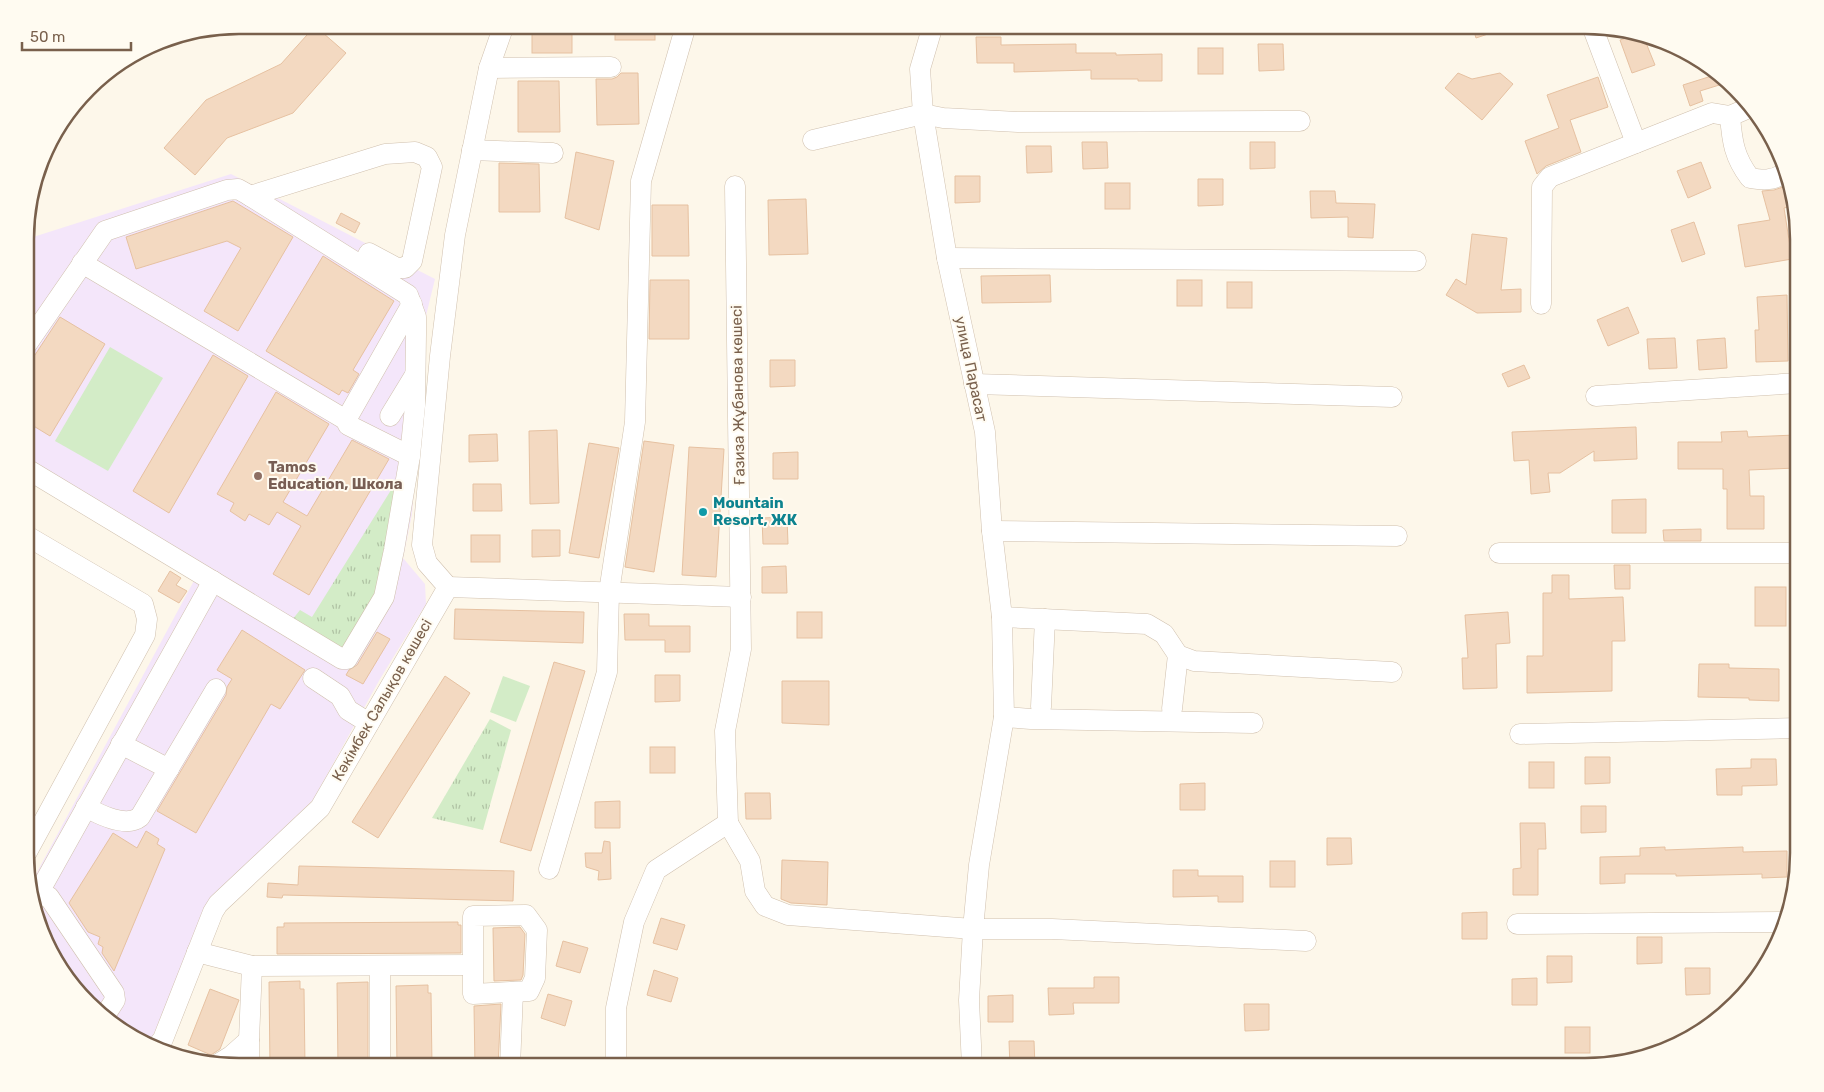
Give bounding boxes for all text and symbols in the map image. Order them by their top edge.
scale bar [22,20,131,52]
text: 50 m [30,28,65,46]
street label: Ғазиза Жұбанова көшесі [727,305,749,485]
street label: улица Парасат [951,315,991,424]
place label: Tamos Education, Школа [268,458,403,493]
marker: Tamos Education, Школа [252,470,264,482]
place label: Mountain Resort, ЖК [713,494,798,529]
marker: Mountain Resort, ЖК [697,506,709,518]
street label: Кәкімбек Салықов көшесі [328,616,436,784]

